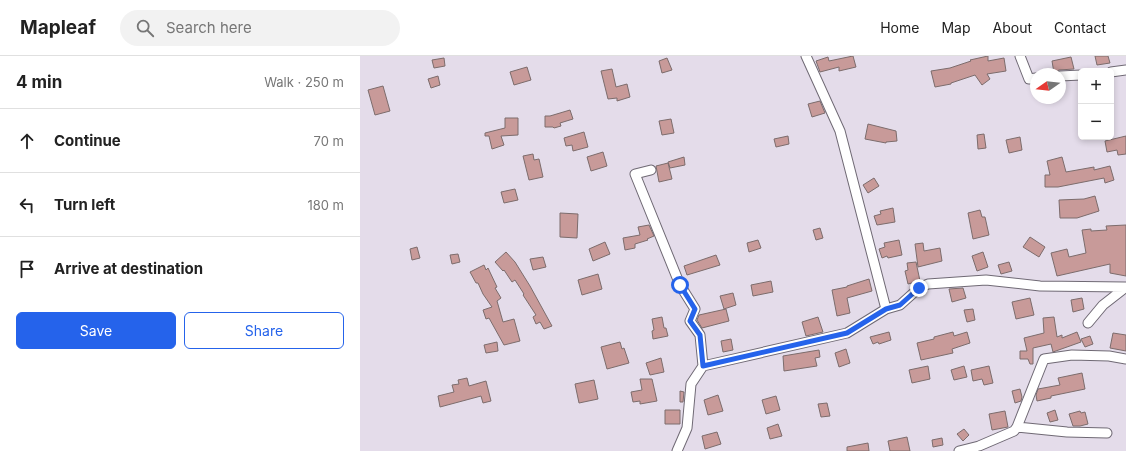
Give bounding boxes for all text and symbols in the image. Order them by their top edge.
search box [120,10,400,46]
text: Mapleaf [20,16,96,39]
icon: search [134,17,156,39]
text: Search here [166,18,252,37]
text: Home [880,19,919,36]
text: Map [941,19,971,36]
text: About [993,19,1032,36]
text: Contact [1054,19,1106,36]
north arrow [1030,68,1066,104]
map controls [1078,68,1114,140]
button: + [1078,68,1114,104]
text: 4 min [16,72,62,92]
text: Walk · 250 m [264,74,344,90]
button: − [1078,104,1114,140]
icon: ahead [16,130,38,152]
text: Continue [54,131,121,150]
text: 70 m [314,133,344,149]
icon: left [16,194,38,216]
text: Turn left [54,195,115,214]
text: 180 m [307,197,344,213]
icon: arrive [16,258,38,280]
text: Arrive at destination [54,259,203,278]
route start [671,276,689,294]
route end [910,279,928,297]
button: Save [16,312,176,349]
button: Share [184,312,344,349]

